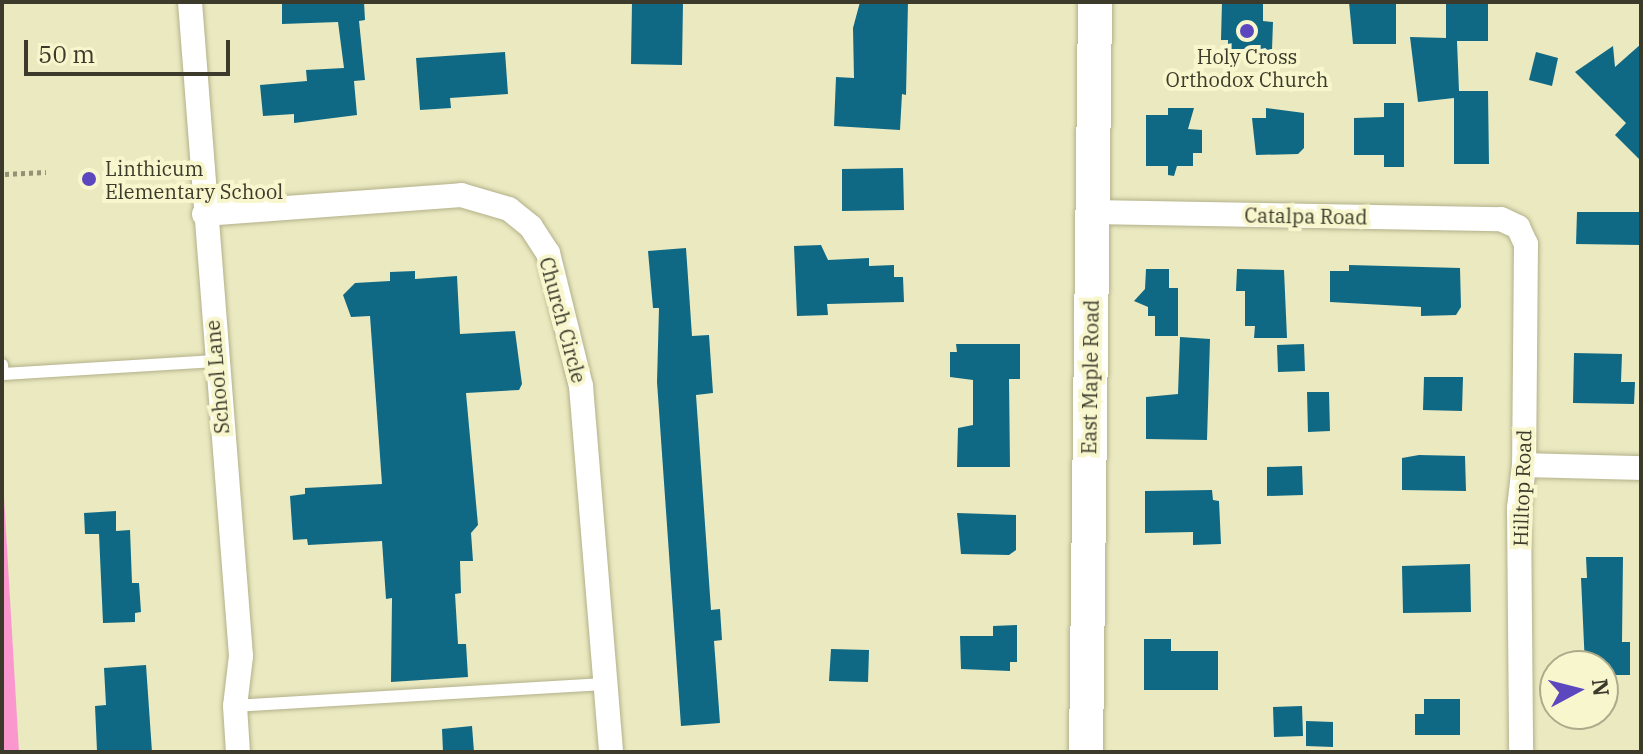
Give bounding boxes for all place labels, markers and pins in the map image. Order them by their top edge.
marker: Holy Cross Orthodox Church [1238,22,1256,40]
place label: Holy Cross Orthodox Church [1166,44,1328,91]
place label: Linthicum Elementary School [105,156,283,203]
marker: Linthicum Elementary School [80,170,98,188]

